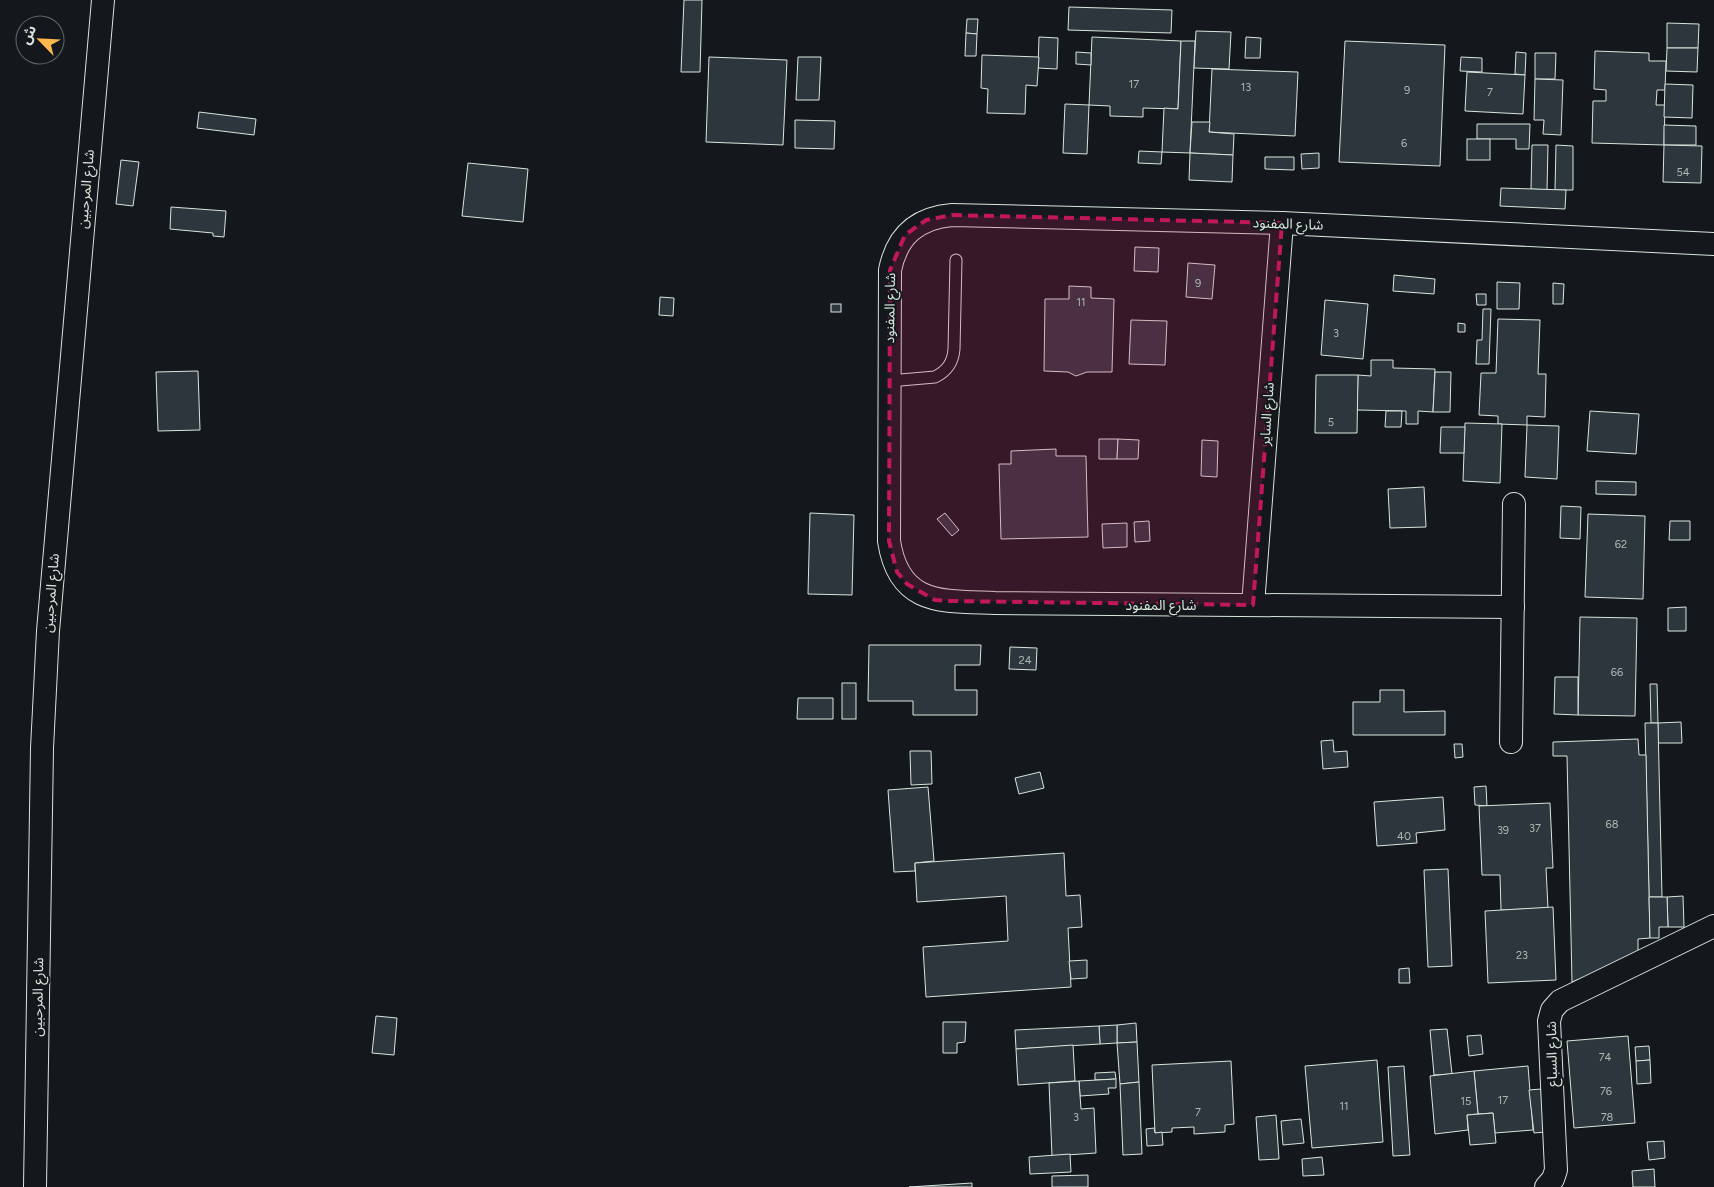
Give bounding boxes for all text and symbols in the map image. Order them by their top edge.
north arrow [15,15,65,65]
text: ش [17,23,40,47]
house number: 17 [1129,78,1139,91]
house number: 13 [1241,81,1251,94]
house number: 9 [1404,84,1410,97]
house number: 7 [1487,86,1493,99]
house number: 6 [1401,137,1407,150]
street label: شارع المرحبين [74,149,100,229]
house number: 54 [1676,166,1690,179]
street label: شارع المفنود [1252,214,1324,236]
street label: شارع المفنود [881,272,901,344]
house number: 9 [1195,277,1201,290]
house number: 11 [1076,296,1086,309]
house number: 3 [1333,327,1339,340]
street label: شارع الساير [1256,382,1280,447]
house number: 5 [1328,416,1334,429]
house number: 62 [1615,538,1627,551]
street label: شارع المرحبين [39,553,65,633]
street label: شارع المفنود [1126,597,1196,616]
house number: 24 [1019,654,1032,667]
house number: 66 [1611,666,1623,679]
house number: 68 [1606,818,1619,831]
house number: 37 [1529,822,1541,835]
house number: 39 [1497,824,1509,837]
house number: 40 [1397,830,1411,843]
house number: 23 [1516,949,1528,962]
street label: شارع المرحبين [29,957,49,1037]
street label: شارع السباع [1543,1021,1563,1087]
house number: 74 [1599,1051,1612,1064]
house number: 76 [1600,1085,1612,1098]
house number: 17 [1498,1094,1508,1107]
house number: 15 [1461,1095,1471,1108]
house number: 11 [1339,1100,1349,1113]
house number: 7 [1195,1106,1201,1119]
house number: 3 [1073,1111,1079,1124]
house number: 78 [1601,1111,1614,1124]

